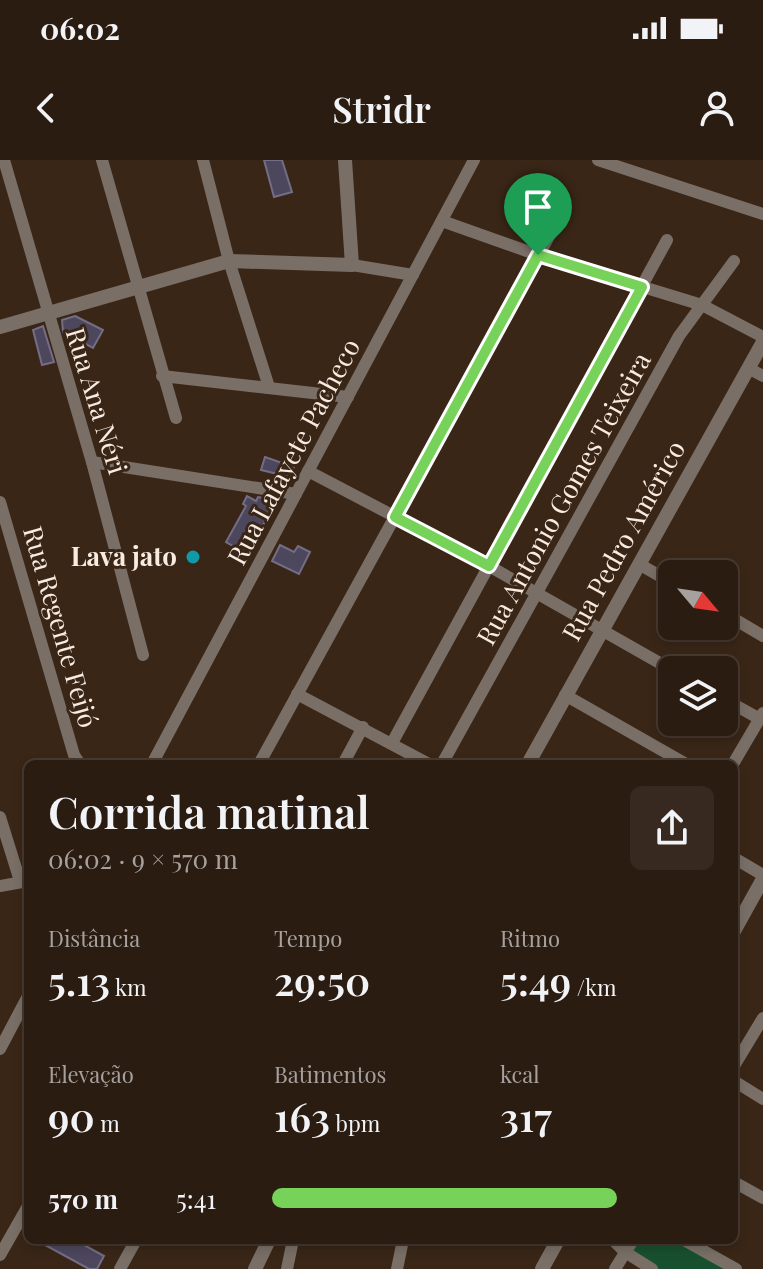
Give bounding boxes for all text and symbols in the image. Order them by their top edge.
text: 06:02 [40,8,120,48]
text: Stridr [332,84,431,132]
icon: back [24,86,68,130]
icon: person [695,86,739,130]
pin [504,173,572,255]
icon: arrive [516,185,560,229]
street label: Rua Ana Néri [59,323,136,478]
street label: Rua Lafayete Pacheco [218,332,367,571]
street label: Rua Antonio Gomes Teixeira [467,346,658,651]
street label: Rua Pedro Américo [553,434,692,647]
street label: Rua Regente Feijó [16,522,107,731]
place label: Lava jato [71,538,177,573]
marker: Lava jato [184,548,202,566]
north arrow [658,560,738,640]
map controls [658,560,738,736]
button: layers [658,656,738,736]
text: Corrida matinal [48,781,370,840]
button: share [630,786,714,870]
text: 06:02 · 9 × 570 m [48,841,238,876]
text: Distância [48,923,140,953]
text: Tempo [274,923,342,953]
text: Ritmo [500,923,560,953]
text: 5.13 [48,953,110,1006]
text: 29:50 [274,953,370,1006]
text: 5:49 [500,953,571,1006]
text: km [110,972,147,1002]
text: /km [571,972,617,1002]
text: Elevação [48,1059,134,1089]
text: Batimentos [274,1059,386,1089]
text: kcal [500,1059,539,1089]
text: 90 [48,1089,95,1142]
text: 163 [274,1089,330,1142]
text: 317 [500,1089,552,1142]
text: m [95,1108,120,1138]
text: bpm [330,1108,380,1138]
text: 570 m [48,1181,118,1216]
text: 5:41 [176,1181,216,1216]

